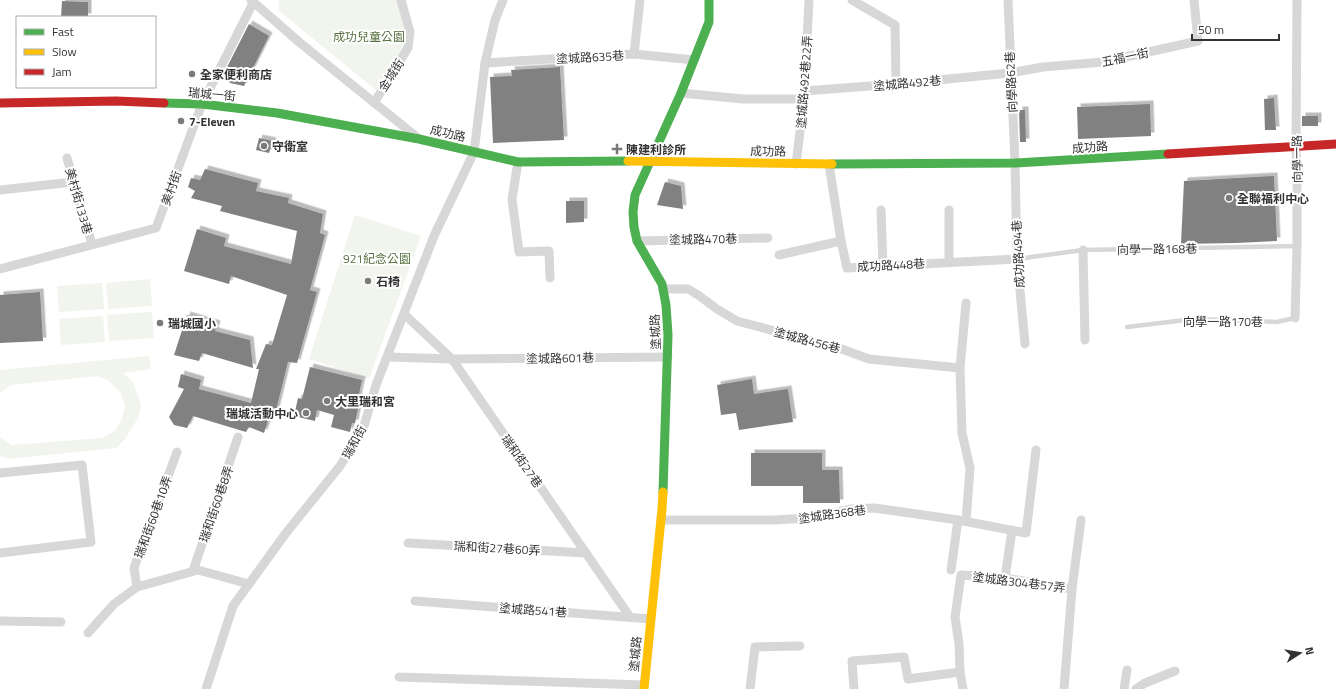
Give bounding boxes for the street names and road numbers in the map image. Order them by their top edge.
street label: 塗城路492巷22弄 [791,35,817,129]
street label: 五福一街 [1100,43,1150,71]
street label: 塗城路635巷 [555,46,625,68]
street label: 向學路62巷 [1000,51,1022,113]
street label: 金城街 [373,55,409,95]
street label: 塗城路492巷 [872,71,942,95]
street label: 瑞城一街 [187,82,237,106]
street label: 成功路 [428,120,468,146]
street label: 向學一路 [1287,135,1307,183]
street label: 成功路 [1071,136,1109,158]
street label: 成功路 [750,141,786,161]
street label: 美村街133巷 [60,166,98,236]
street label: 美村街 [156,168,186,208]
street label: 成功路494巷 [1007,219,1029,289]
street label: 塗城路470巷 [669,229,737,249]
street label: 向學一路168巷 [1117,239,1197,259]
street label: 成功路448巷 [856,254,926,276]
street label: 向學一路170巷 [1183,312,1263,331]
street label: 塗城路 [645,314,665,350]
street label: 塗城路456巷 [772,322,842,358]
street label: 塗城路601巷 [526,348,594,368]
street label: 瑞和街 [337,422,371,462]
street label: 瑞和街27巷 [497,430,547,492]
street label: 瑞和街60巷8弄 [194,463,238,545]
street label: 瑞和街60巷10弄 [129,473,177,561]
street label: 塗城路368巷 [797,500,867,528]
street label: 瑞和街27巷60弄 [453,536,541,560]
street label: 塗城路304巷57弄 [971,567,1067,597]
street label: 塗城路541巷 [498,598,568,622]
street label: 塗城路 [624,635,646,673]

